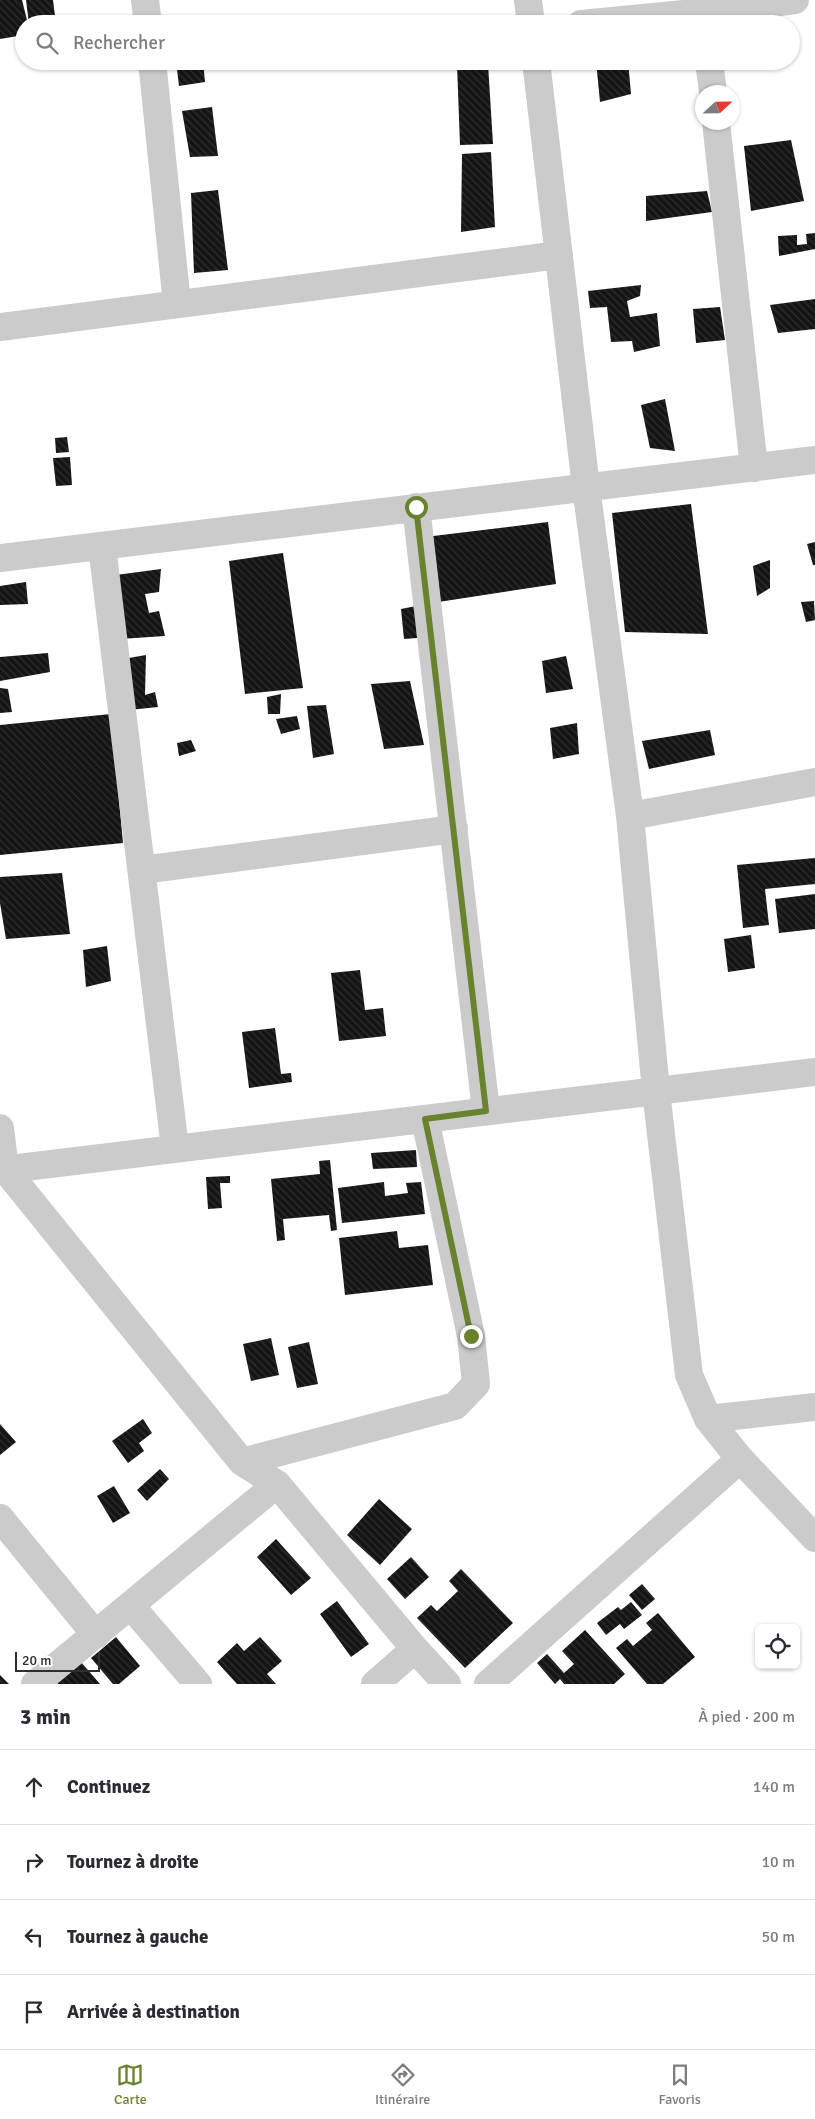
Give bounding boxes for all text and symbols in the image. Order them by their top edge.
search box [15,15,800,70]
icon: search [33,29,61,57]
text: Rechercher [73,31,165,55]
north arrow [695,85,740,130]
route start [405,496,428,519]
route end [460,1325,483,1348]
map controls [755,1624,800,1669]
button: locate [755,1624,800,1669]
scale bar [15,1649,100,1672]
text: 20 m [22,1652,51,1669]
text: 3 min [20,1704,71,1730]
text: À pied · 200 m [698,1707,795,1727]
icon: ahead [20,1773,48,1801]
text: Continuez [67,1775,150,1799]
text: 140 m [753,1777,795,1797]
icon: right [20,1848,48,1876]
text: Tournez à droite [67,1850,199,1874]
text: 10 m [761,1852,795,1872]
icon: left [20,1923,48,1951]
text: Tournez à gauche [67,1925,208,1949]
text: 50 m [761,1927,795,1947]
icon: arrive [20,1998,48,2026]
text: Arrivée à destination [67,2000,240,2024]
tab: Carte [114,2061,147,2108]
tab: Itinéraire [375,2061,430,2108]
tab: Favoris [658,2061,701,2108]

